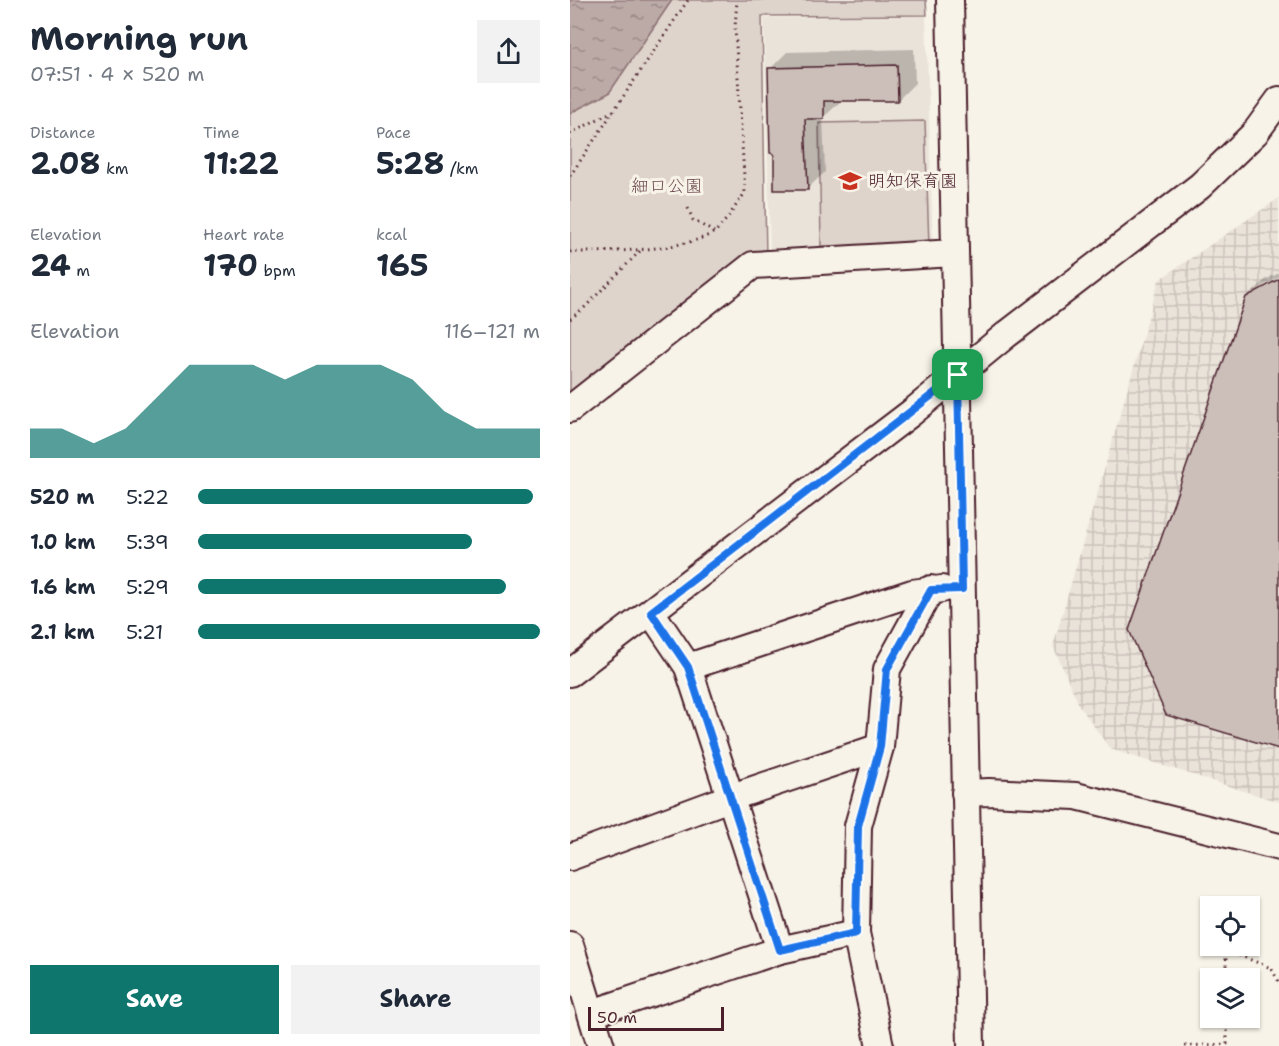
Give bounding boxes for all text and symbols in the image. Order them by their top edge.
text: Morning run [30,16,248,61]
button: share [477,20,540,83]
text: 07:51 · 4 × 520 m [30,61,205,87]
text: Distance [30,122,96,143]
text: Time [203,122,240,143]
text: Pace [376,122,411,143]
text: 2.08 [30,143,100,184]
text: 11:22 [203,143,279,184]
text: 5:28 [376,143,445,184]
text: km [100,158,129,179]
text: /km [445,158,479,179]
school or university icon: 明知保育園 [837,168,863,194]
place label: 明知保育園 [868,169,958,193]
park label: 細口公園 [631,174,703,198]
text: Elevation [30,224,102,245]
text: Heart rate [203,224,285,245]
text: kcal [376,224,407,245]
text: 24 [30,245,71,286]
text: 170 [203,245,258,286]
text: 165 [376,245,428,286]
text: m [71,260,90,281]
text: bpm [258,260,296,281]
text: Elevation [30,318,120,344]
text: 116–121 m [444,318,540,344]
pin [932,349,983,400]
icon: arrive [941,358,974,391]
text: 520 m [30,484,95,510]
text: 5:22 [126,484,169,510]
text: 1.0 km [30,529,95,555]
text: 5:39 [126,529,169,555]
text: 1.6 km [30,574,96,600]
text: 5:29 [126,574,169,600]
text: 2.1 km [30,619,95,645]
text: 5:21 [126,619,163,645]
map controls [1200,896,1260,1028]
button: locate [1200,896,1260,956]
button: Save [30,965,279,1034]
button: Share [291,965,540,1034]
button: layers [1200,968,1260,1028]
scale bar [588,1004,724,1032]
text: 50 m [597,1007,637,1028]

